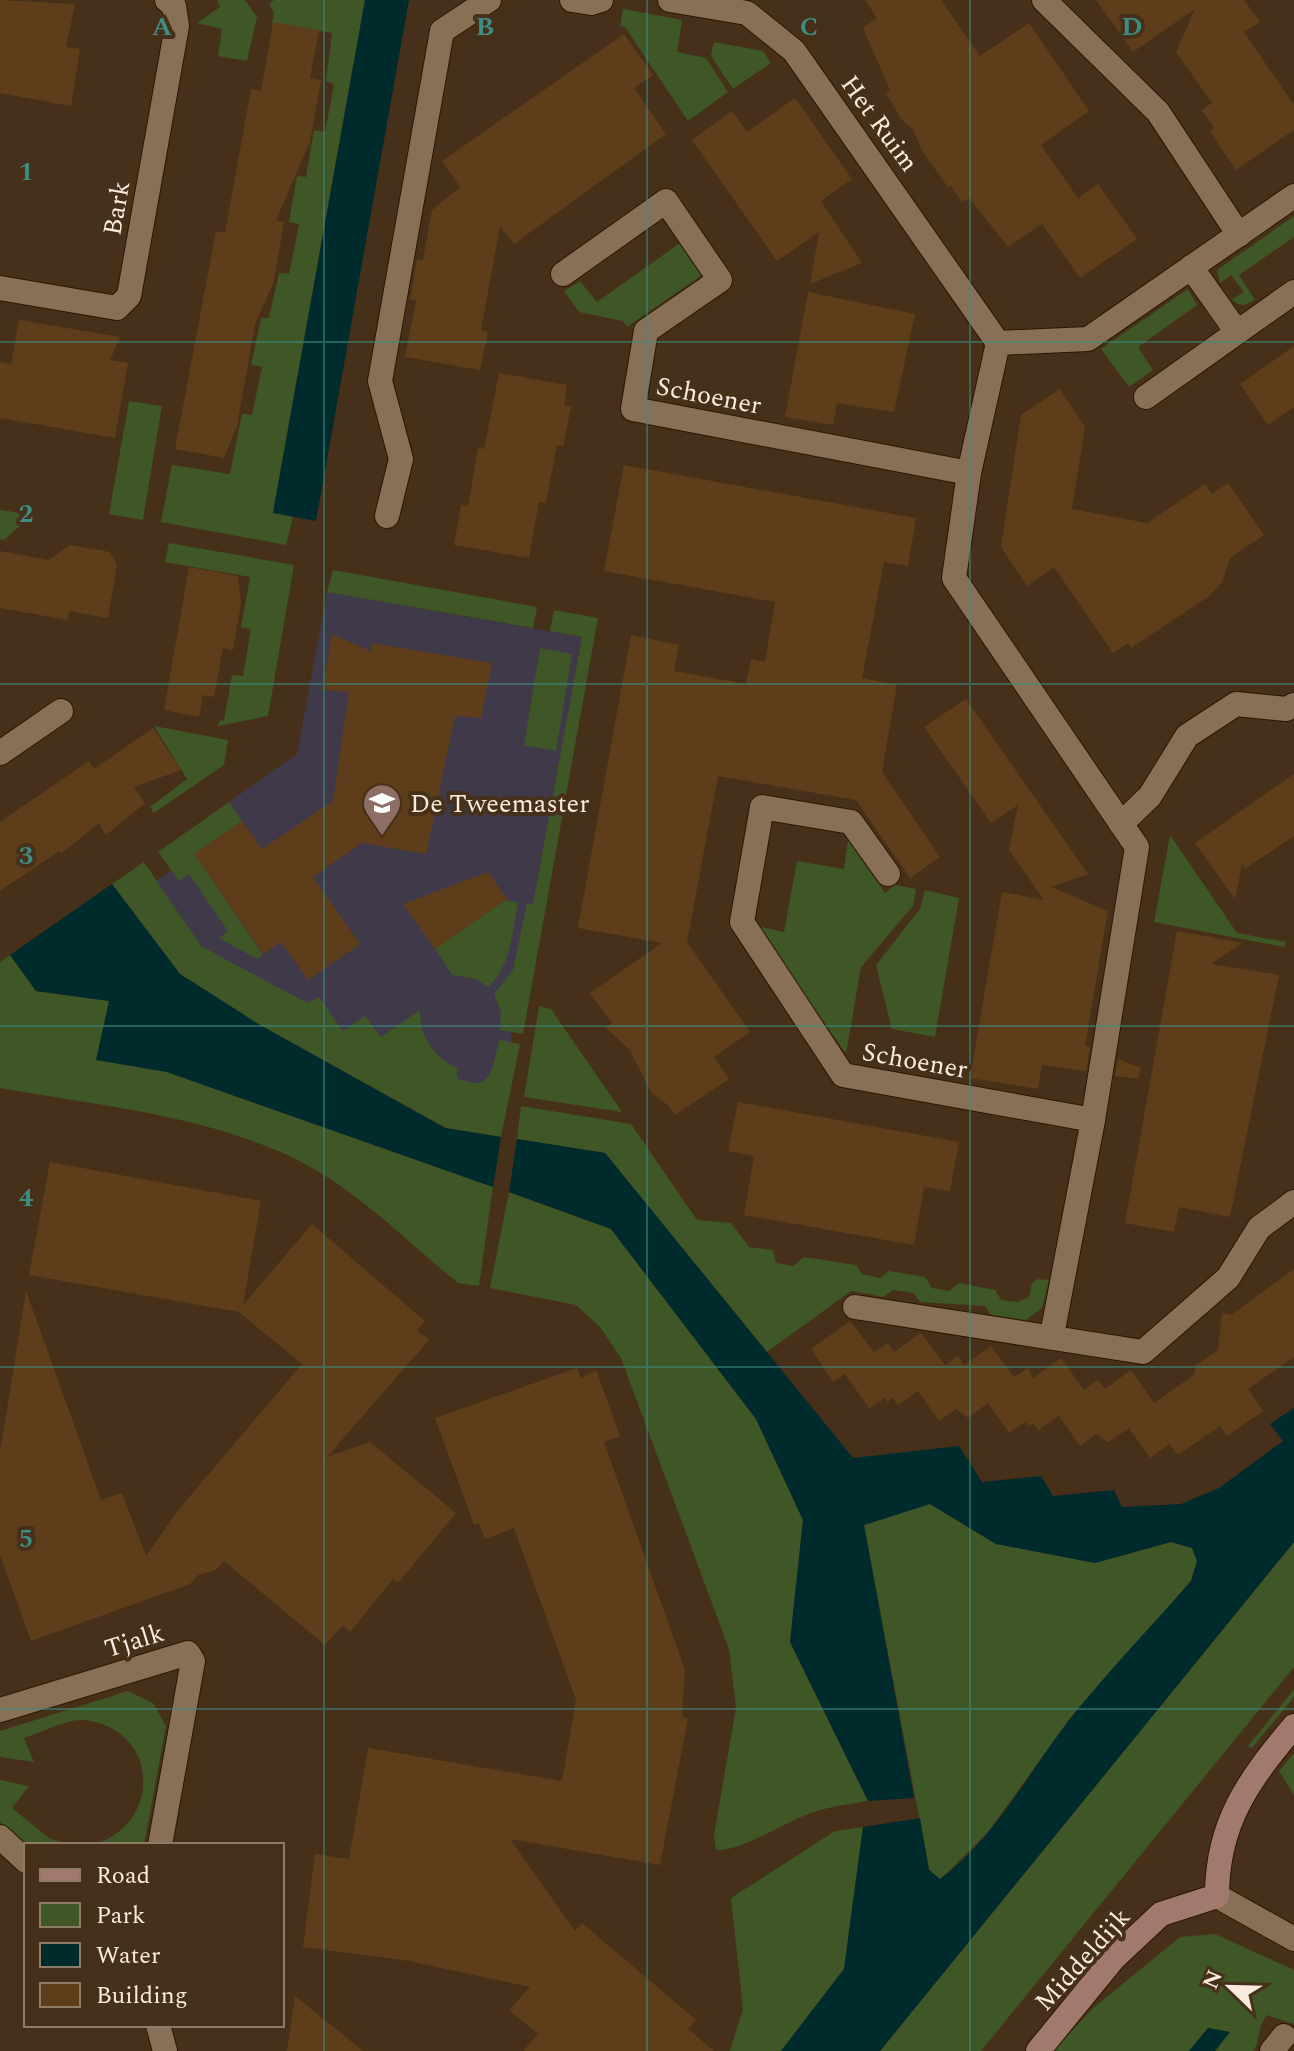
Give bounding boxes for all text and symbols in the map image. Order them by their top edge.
text: A [152,7,172,47]
text: B [476,7,494,47]
text: C [800,7,818,47]
text: D [1122,7,1142,47]
street label: Het Ruim [830,67,928,180]
text: 1 [19,152,33,192]
street label: Bark [93,178,141,239]
street label: Schoener [653,366,765,426]
text: 2 [19,494,33,534]
school or university icon: De Tweemaster [361,782,403,837]
place label: De Tweemaster [410,784,590,824]
text: 3 [19,836,33,876]
street label: Schoener [859,1032,971,1090]
text: 4 [19,1178,34,1218]
text: 5 [19,1519,33,1559]
street label: Tjalk [100,1613,169,1669]
legend [24,1843,284,2027]
text: Road [96,1858,150,1894]
text: Park [96,1898,146,1934]
street label: Middeldijk [1025,1899,1140,2021]
text: Water [96,1938,160,1974]
north arrow [1190,1947,1270,2027]
text: N [1194,1965,1232,1994]
text: Building [96,1978,188,2014]

